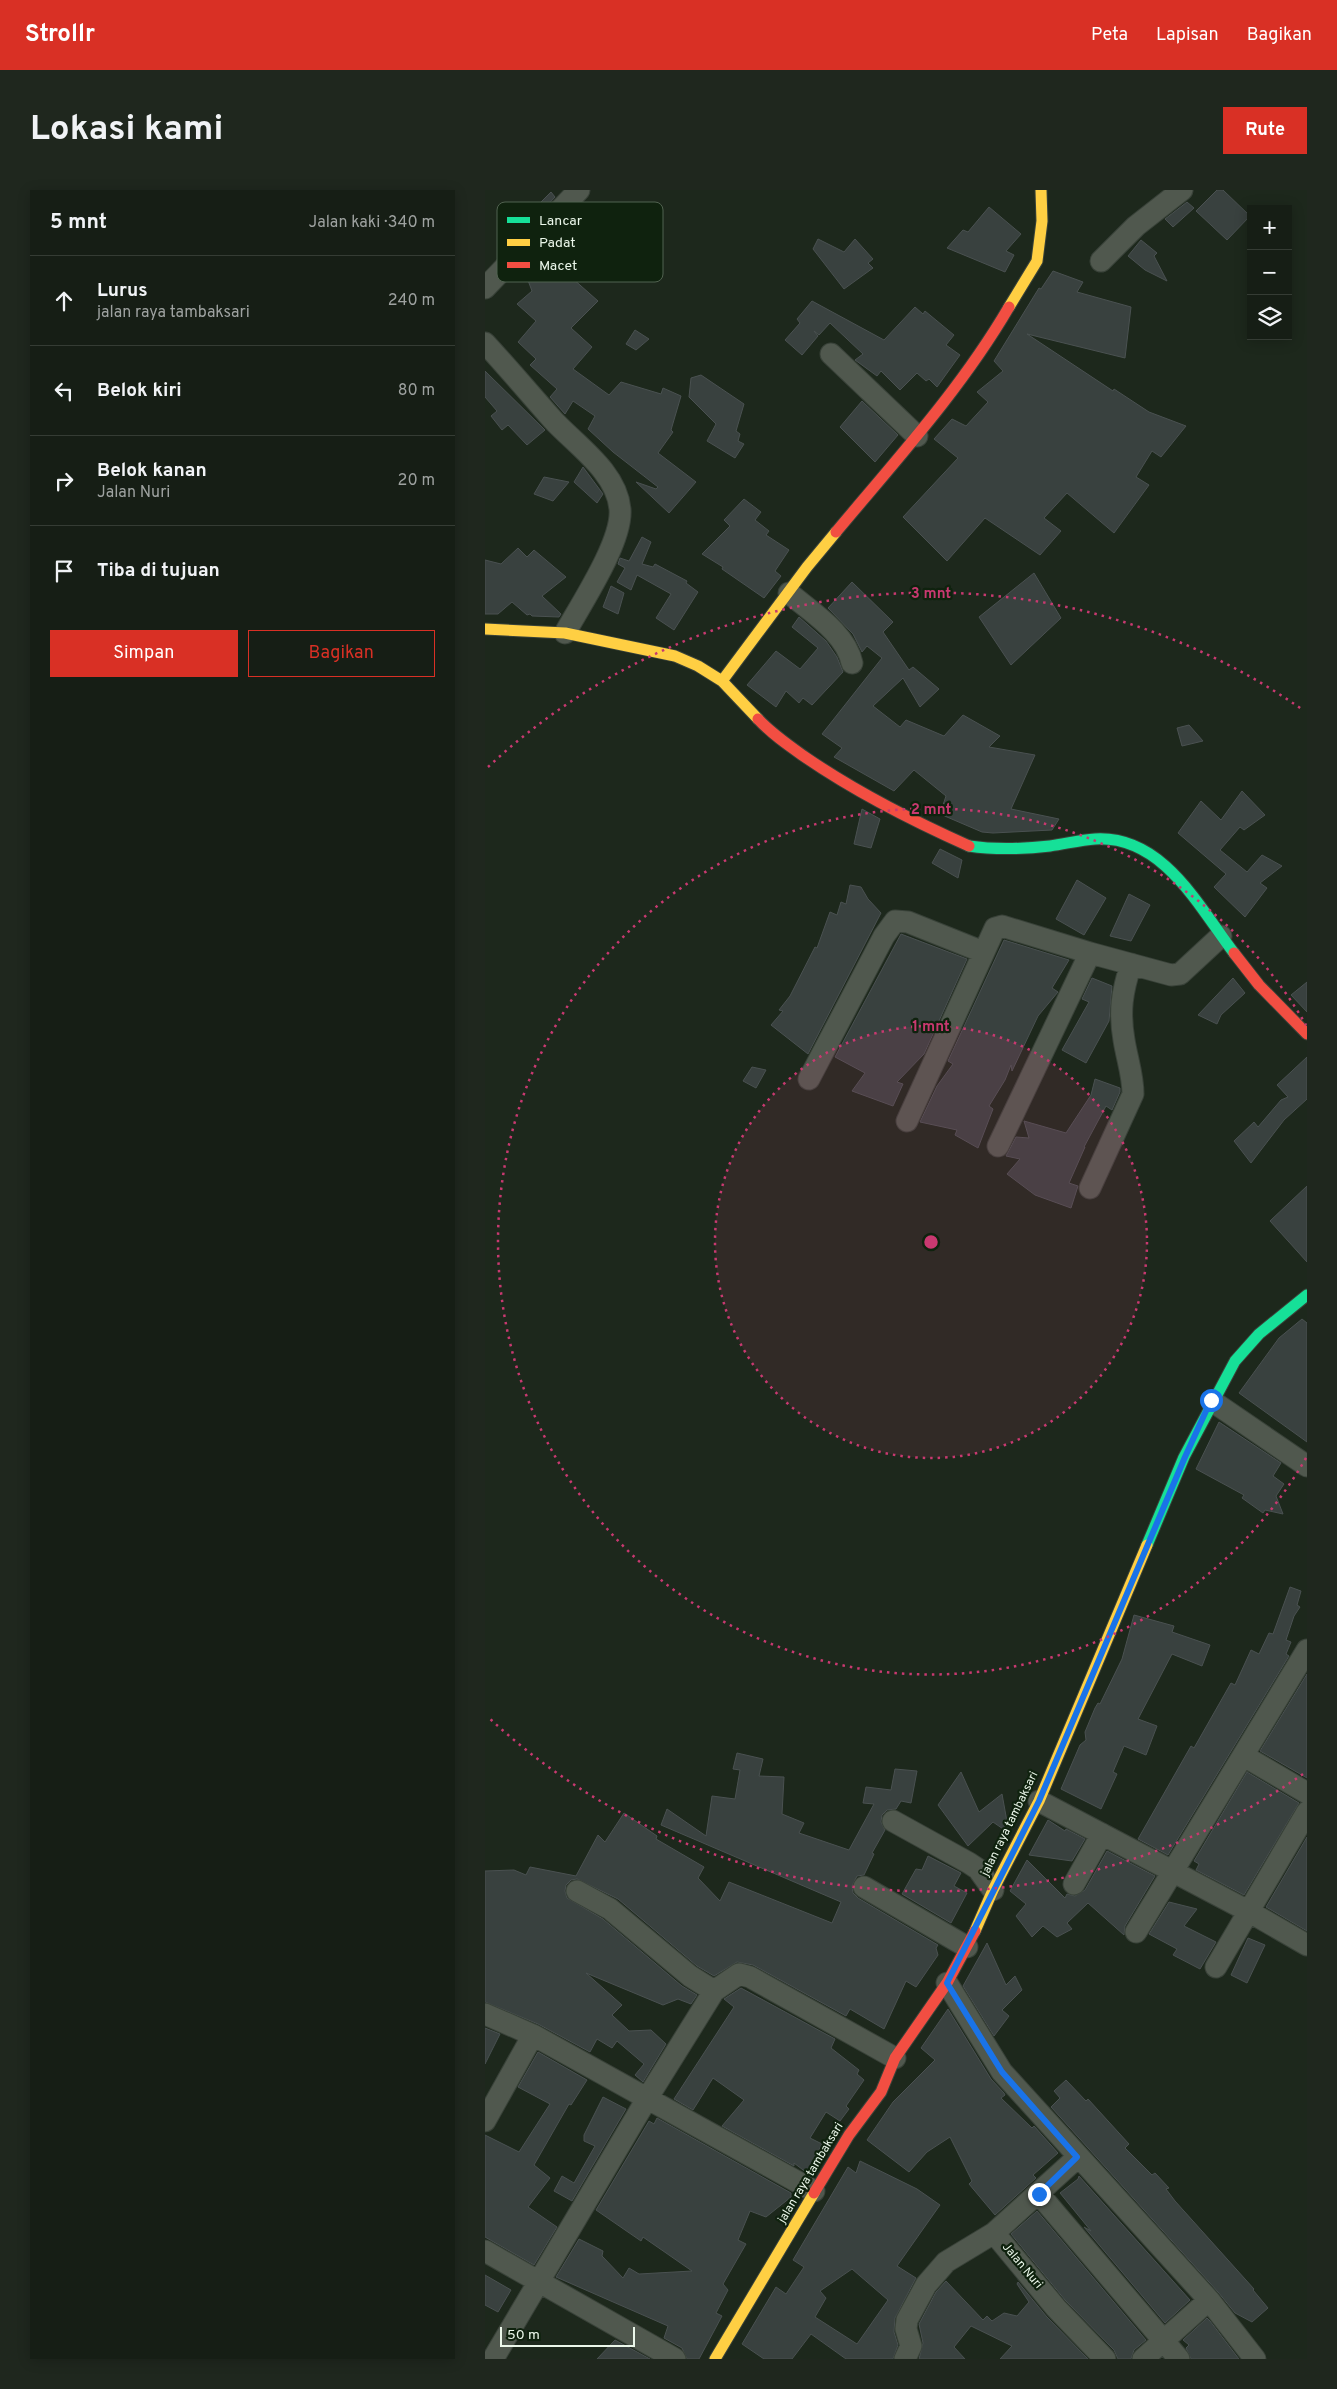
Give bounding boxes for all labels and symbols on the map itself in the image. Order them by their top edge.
legend [497,202,663,282]
text: Lancar [539,213,583,230]
text: Padat [539,235,575,252]
text: Macet [539,258,577,275]
text: 3 mnt [911,585,951,604]
text: 2 mnt [911,801,951,820]
text: 1 mnt [912,1018,950,1037]
centre of rings [922,1233,940,1251]
route start [1200,1389,1223,1412]
street label: jalan raya tambaksari [977,1769,1042,1880]
street label: jalan raya tambaksari [774,2120,847,2227]
route end [1028,2183,1051,2206]
street label: Jalan Nuri [998,2240,1046,2292]
scale bar [500,2324,635,2347]

